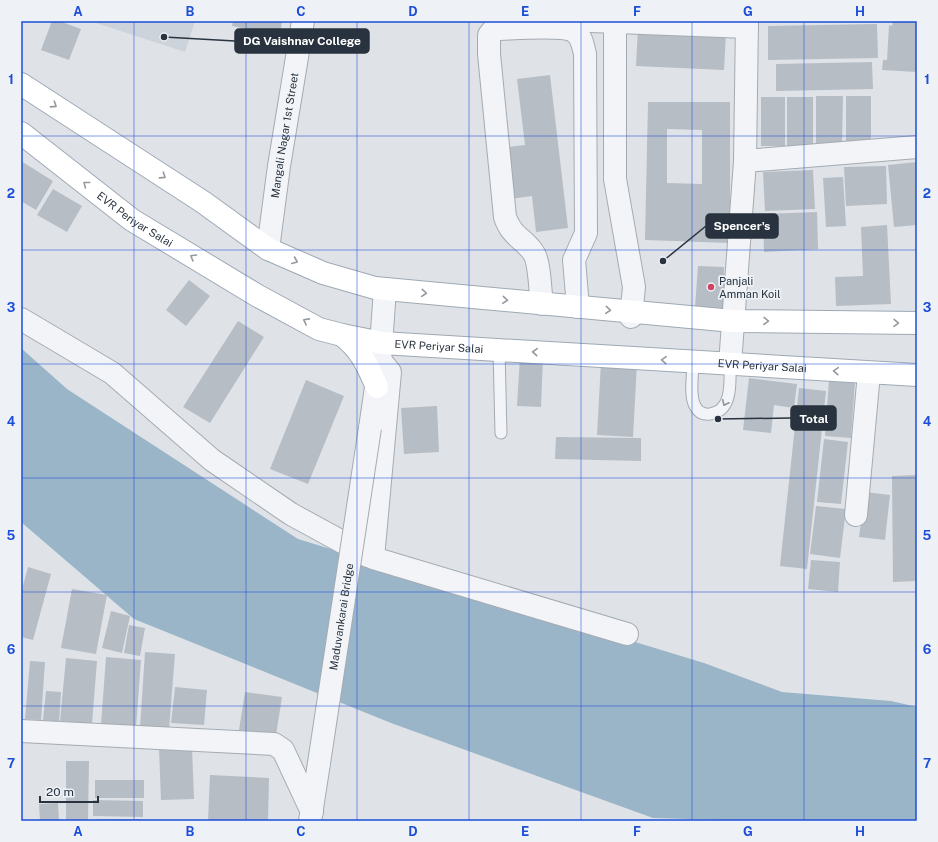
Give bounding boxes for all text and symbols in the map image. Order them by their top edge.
text: A [73,4,83,19]
text: B [186,4,195,19]
text: C [296,4,306,19]
text: D [408,4,418,19]
text: E [521,4,529,19]
text: F [633,4,641,19]
text: G [743,4,753,19]
text: H [855,4,865,19]
callout: DG Vaishnav College [235,29,369,53]
text: DG Vaishnav College [243,34,361,48]
text: 1 [8,72,14,87]
street label: Mangali Nagar 1st Street [269,72,300,199]
text: 1 [924,72,930,87]
one-way arrow [50,100,57,108]
one-way arrow [158,171,165,178]
one-way arrow [83,181,90,188]
text: 2 [7,186,15,201]
text: 2 [923,186,931,201]
street label: EVR Periyar Salai [95,189,175,249]
callout: Spencer's [706,214,778,238]
text: Spencer's [714,219,770,233]
one-way arrow [190,254,197,261]
one-way arrow [291,256,298,264]
place label: Panjali Amman Koil [719,275,780,300]
marker: Panjali Amman Koil [706,282,716,292]
one-way arrow [421,288,427,297]
one-way arrow [502,296,508,305]
text: 3 [7,300,16,315]
text: 3 [923,300,932,315]
one-way arrow [605,305,611,314]
one-way arrow [763,317,769,326]
one-way arrow [302,319,310,326]
one-way arrow [893,319,899,327]
street label: EVR Periyar Salai [394,338,484,355]
one-way arrow [532,348,538,357]
one-way arrow [661,356,667,365]
street label: EVR Periyar Salai [717,357,807,374]
one-way arrow [833,367,839,375]
one-way arrow [722,398,730,406]
callout: Total [791,406,836,430]
text: Total [800,412,829,426]
text: 4 [7,414,16,429]
text: 4 [923,414,932,429]
text: 5 [7,528,16,543]
text: 5 [923,528,932,543]
street label: Maduvankarai Bridge [327,562,355,671]
text: 6 [7,642,16,657]
text: 6 [923,642,932,657]
text: 7 [7,756,15,771]
text: 7 [923,756,931,771]
scale bar [40,778,98,804]
text: 20 m [46,785,74,799]
text: A [73,824,83,839]
text: B [186,824,195,839]
text: C [296,824,306,839]
text: D [408,824,418,839]
text: E [521,824,529,839]
text: F [633,824,641,839]
text: G [743,824,753,839]
text: H [855,824,865,839]

